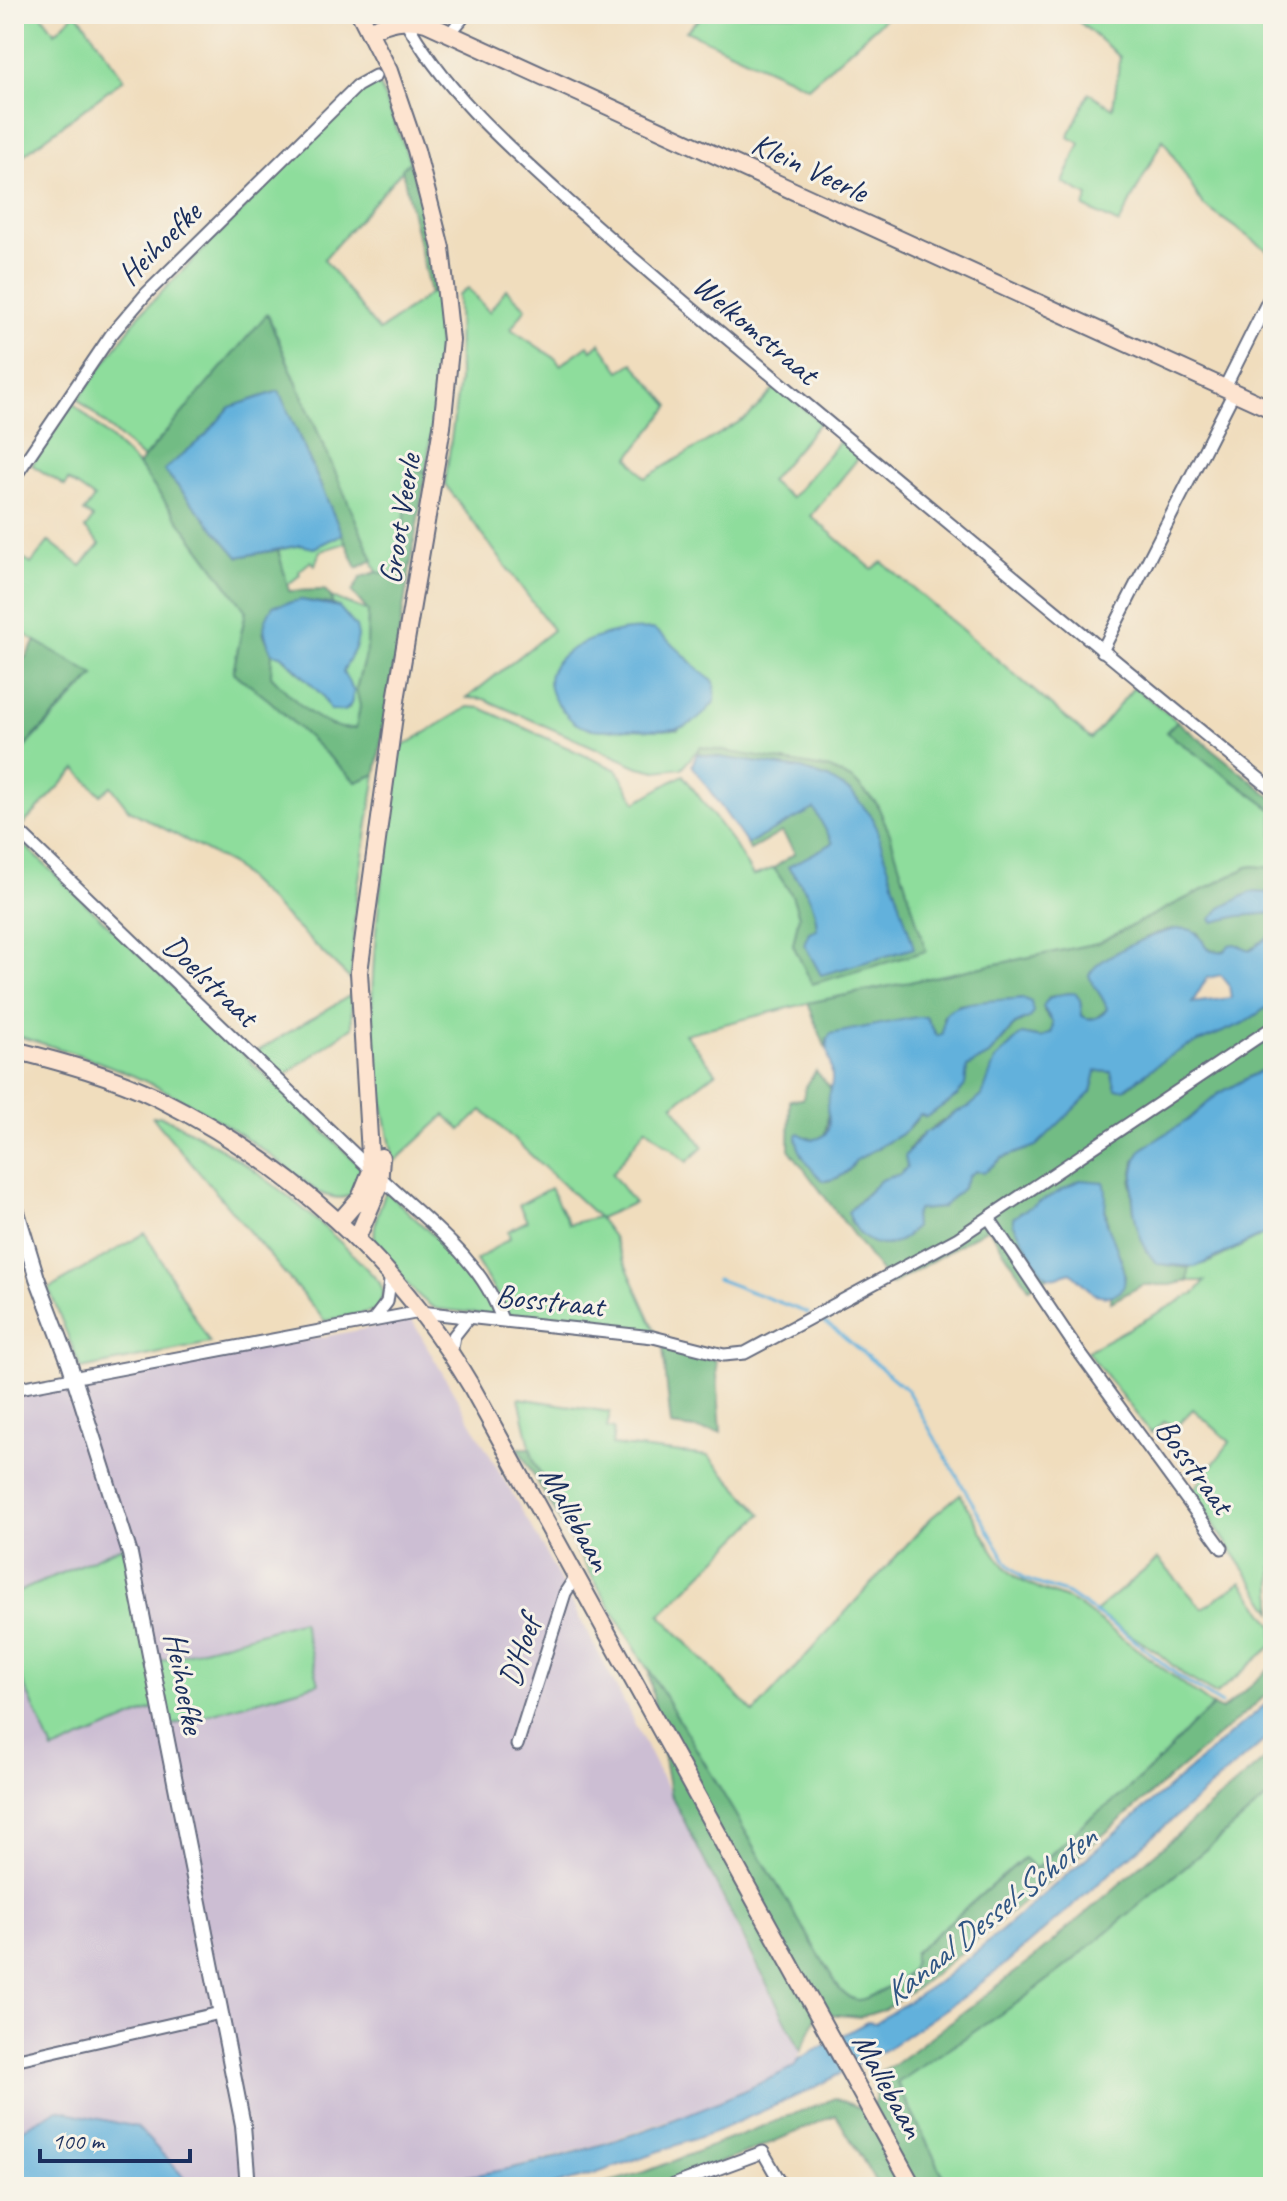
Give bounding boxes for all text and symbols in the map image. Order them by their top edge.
street label: Klein Veerle [745,123,877,213]
street label: Heihoefke [109,191,212,294]
street label: Welkomstraat [685,265,829,396]
street label: Groot Veerle [369,449,430,587]
street label: Doelstraat [154,925,269,1038]
street label: Bosstraat [494,1274,609,1327]
street label: Bosstraat [1146,1410,1245,1525]
street label: Mallebaan [530,1459,622,1579]
street label: D'Hoef [489,1605,552,1691]
street label: Heihoefke [155,1629,215,1740]
water label: Kanaal Dessel-Schoten [874,1814,1107,2015]
street label: Mallebaan [843,2026,935,2146]
scale bar [40,2113,190,2163]
text: 100 m [52,2126,106,2156]

